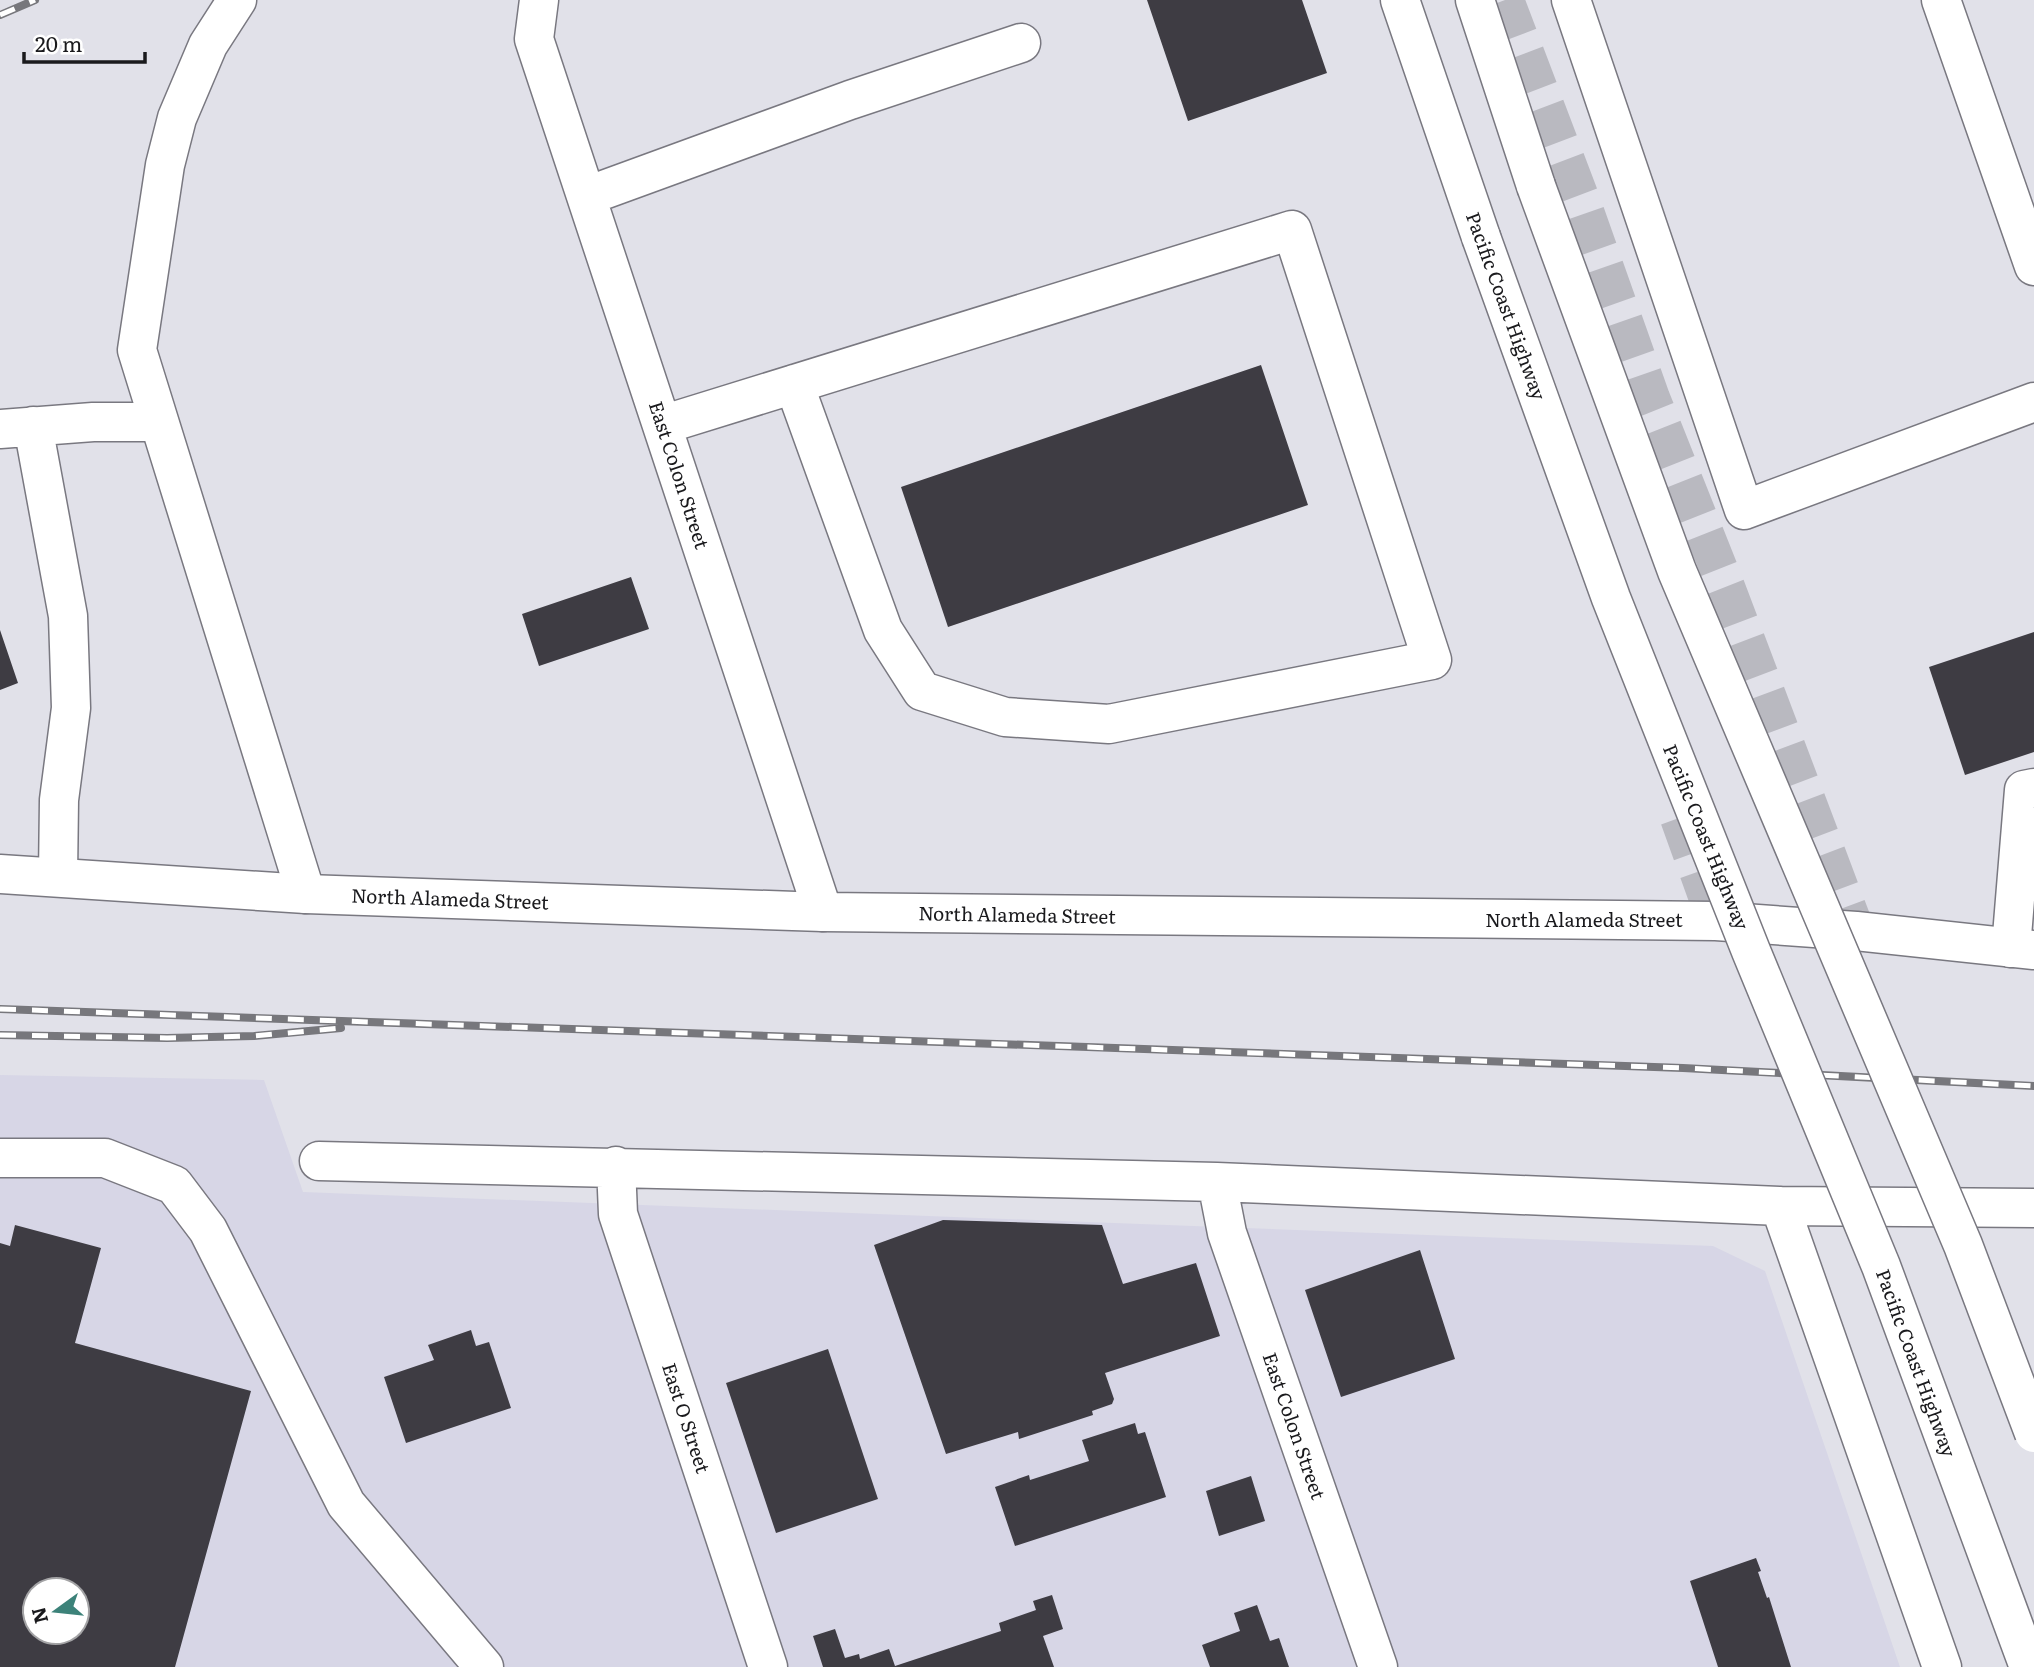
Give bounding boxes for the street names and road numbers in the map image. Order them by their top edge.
street label: Pacific Coast Highway [1460,208,1554,404]
street label: East Colon Street [643,397,717,553]
street label: Pacific Coast Highway [1657,740,1757,934]
street label: North Alameda Street [351,881,550,915]
street label: North Alameda Street [918,898,1116,930]
street label: North Alameda Street [1485,905,1683,933]
street label: Pacific Coast Highway [1870,1265,1964,1461]
street label: East Colon Street [1257,1348,1333,1503]
street label: East O Street [656,1359,718,1477]

